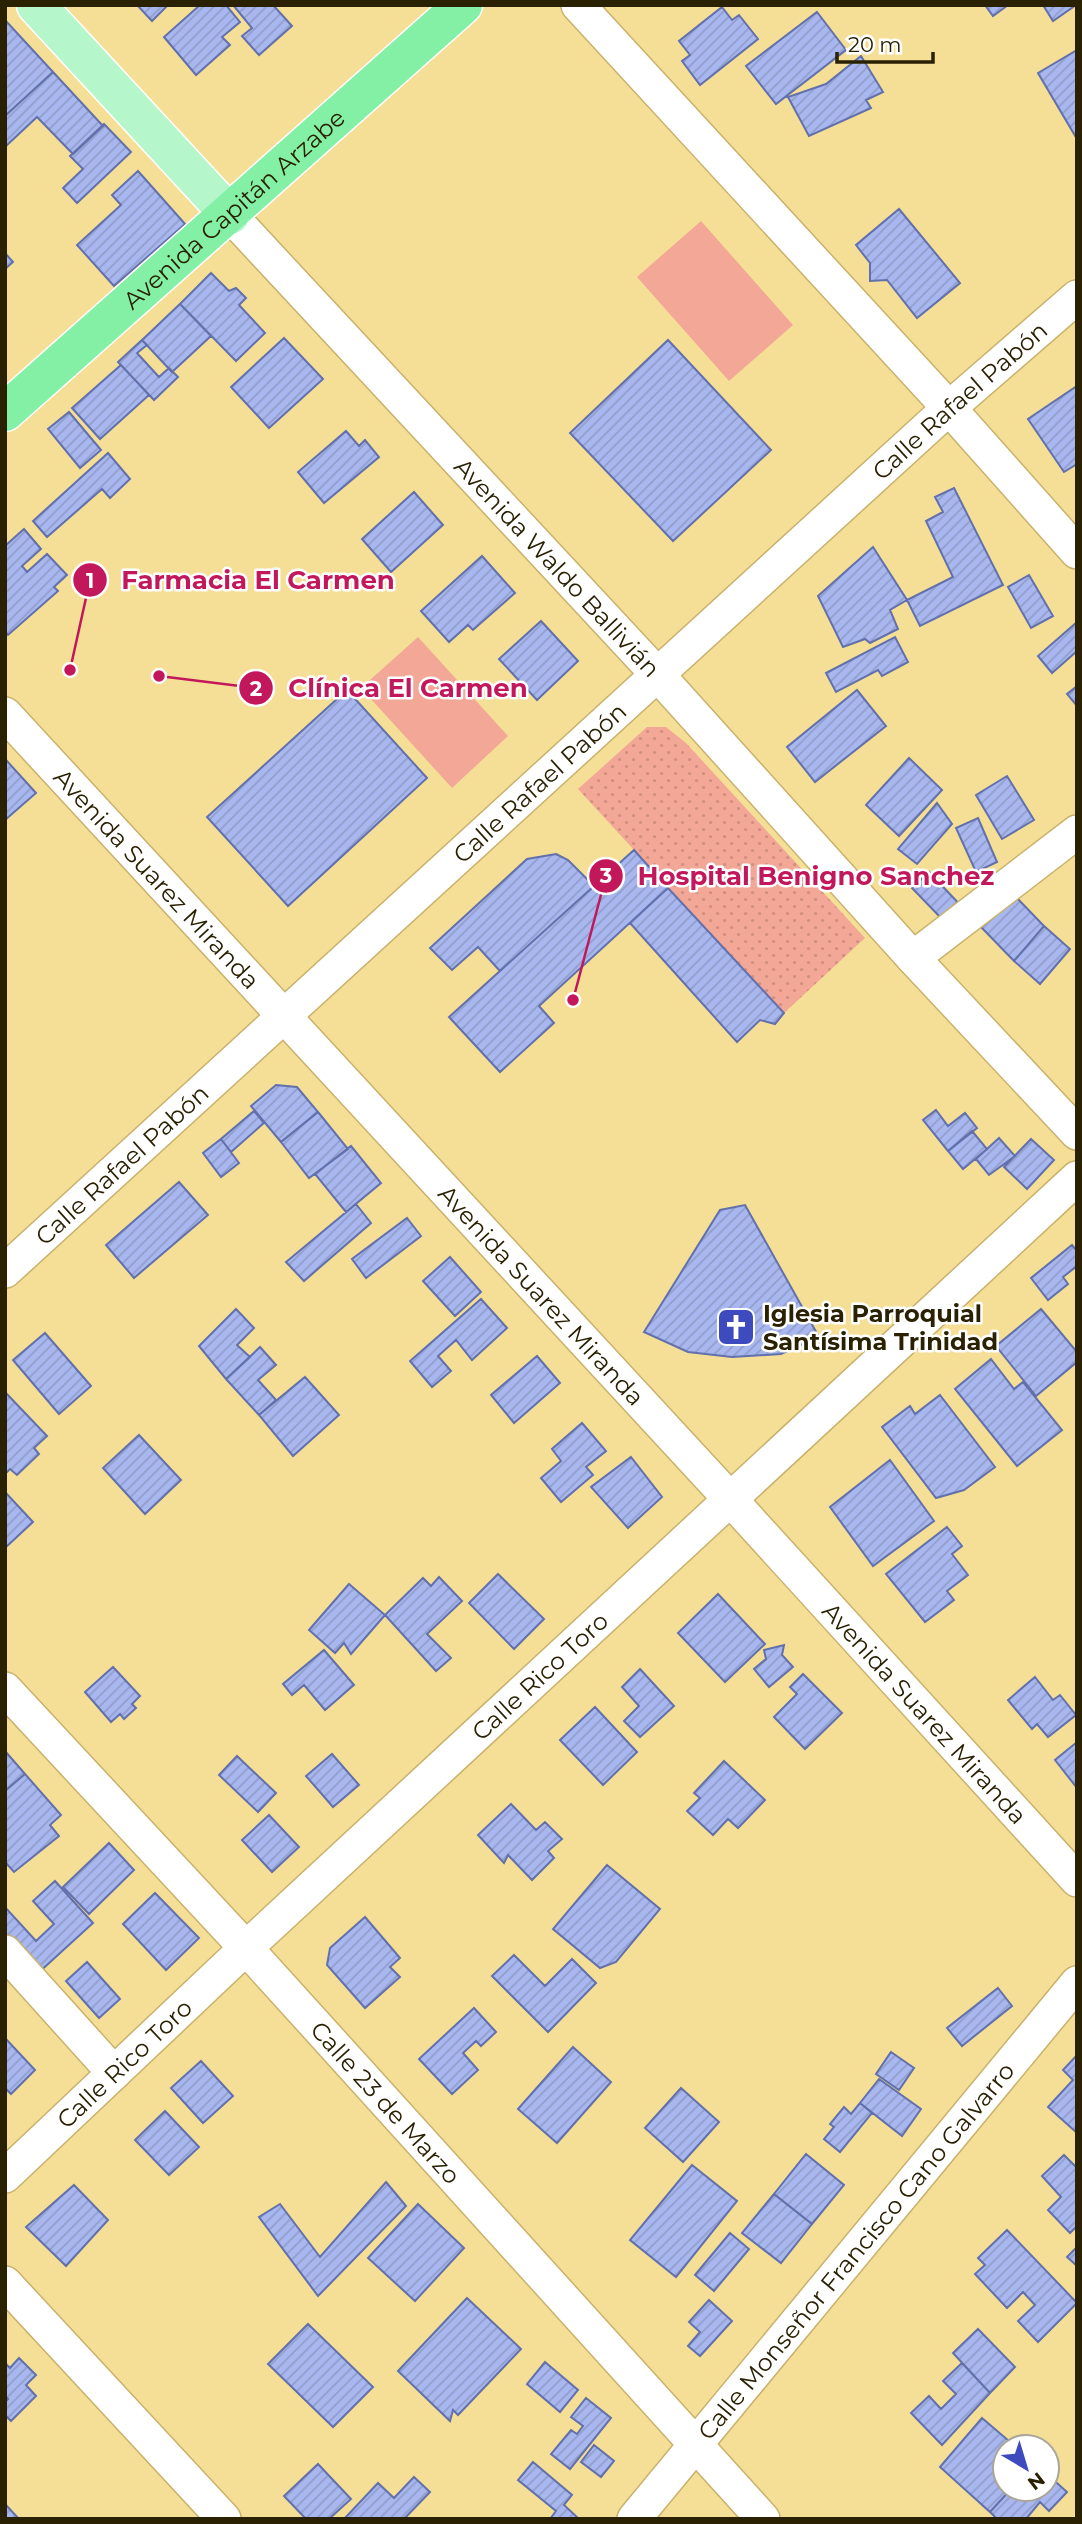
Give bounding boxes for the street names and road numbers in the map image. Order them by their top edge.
street label: Avenida Capitán Arzabe [117,103,351,315]
street label: Calle Rafael Pabón [866,315,1053,486]
street label: Avenida Waldo Ballivián [449,452,666,683]
street label: Calle Rafael Pabón [447,696,632,869]
street label: Avenida Suarez Miranda [48,762,266,995]
street label: Calle Rafael Pabón [29,1078,214,1251]
street label: Avenida Suarez Miranda [433,1179,651,1411]
street label: Avenida Suarez Miranda [817,1596,1033,1830]
street label: Calle Rico Toro [465,1606,614,1746]
street label: Calle Rico Toro [51,1993,198,2134]
street label: Calle 23 de Marzo [305,2015,467,2190]
street label: Calle Monseñor Francisco Cano Galvarro [691,2056,1020,2445]

